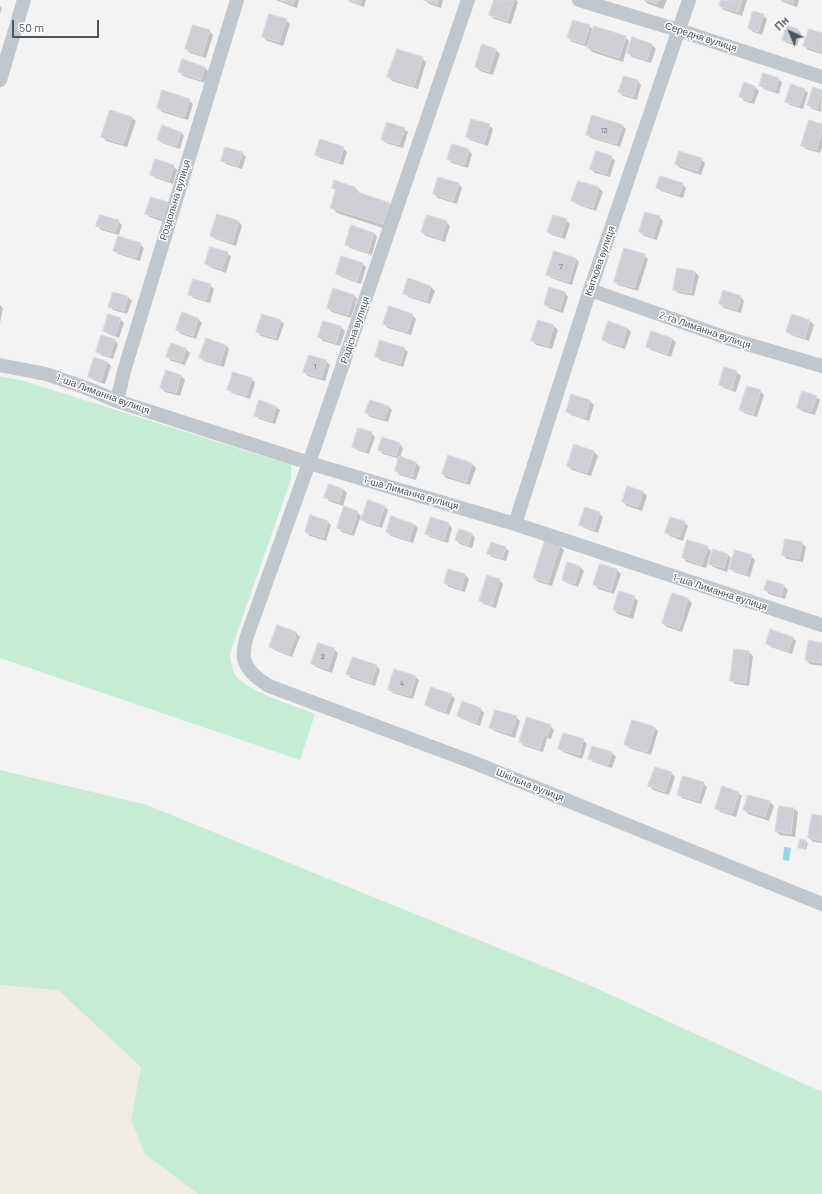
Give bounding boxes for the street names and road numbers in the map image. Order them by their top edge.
street label: Середня вулиця [664,20,738,54]
street label: Роздольна вулиця [157,158,193,242]
street label: Квіткова вулиця [582,224,618,298]
street label: Радісна вулиця [338,295,372,365]
street label: 2-га Лиманна вулиця [658,309,752,351]
street label: 1-ша Лиманна вулиця [55,371,151,417]
street label: 1-ша Лиманна вулиця [362,474,460,512]
street label: 1-ша Лиманна вулиця [671,571,769,613]
street label: Шкільна вулиця [494,766,566,804]

